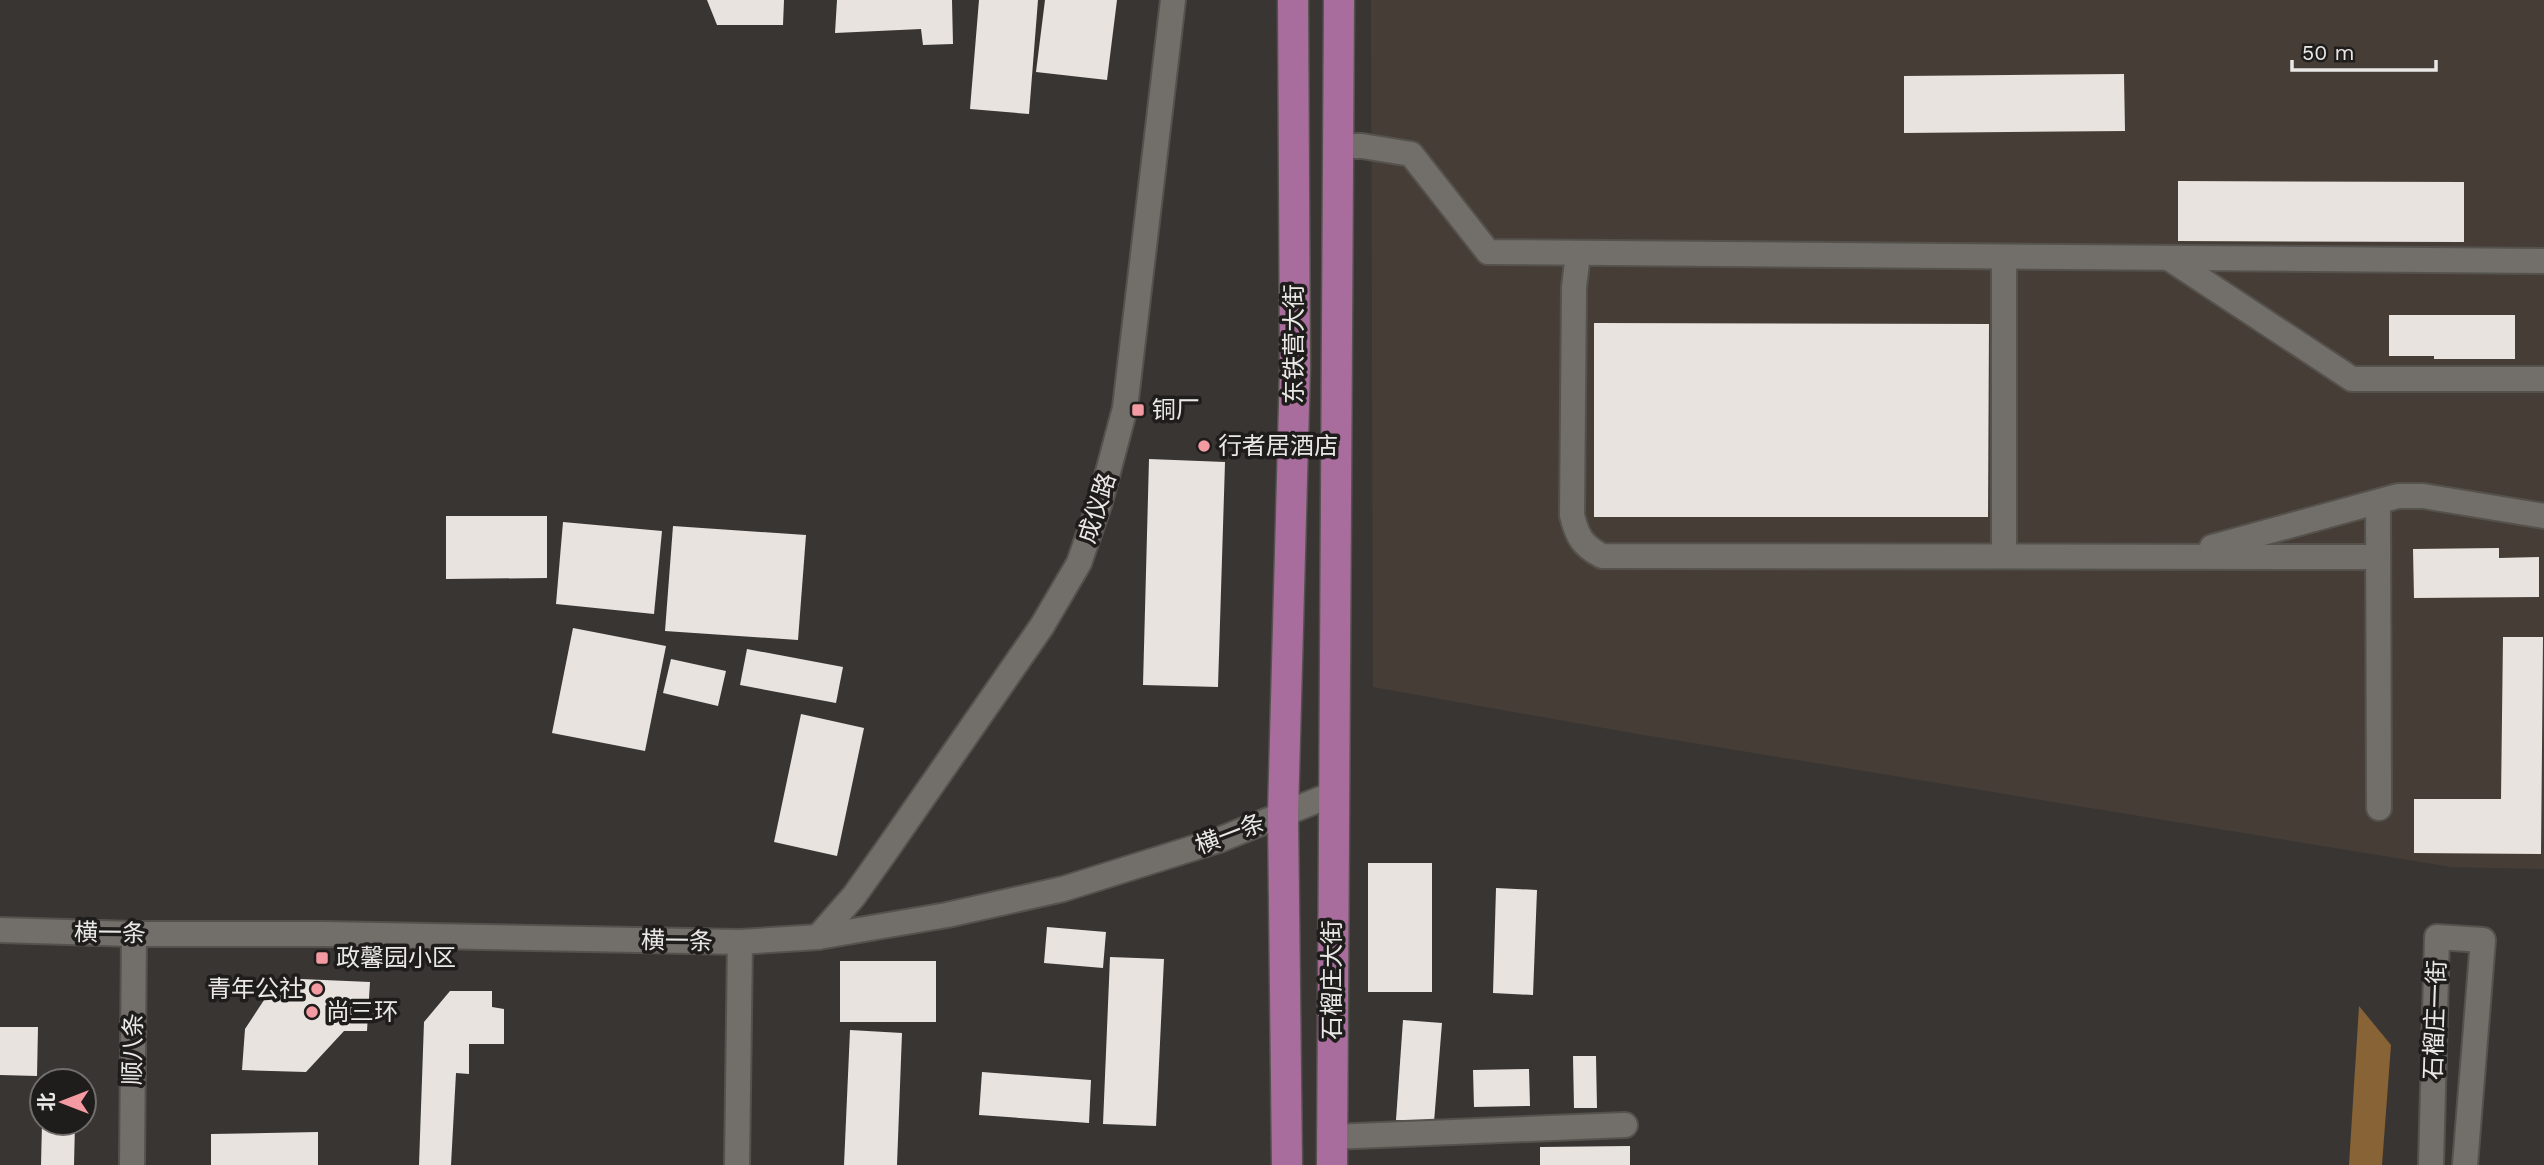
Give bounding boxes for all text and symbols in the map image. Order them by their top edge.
scale bar [2292,28,2436,72]
text: 50 m [2302,40,2354,65]
street label: 东铁营大街 [1280,284,1308,404]
place label: 铜厂 [1152,396,1200,424]
marker: 铜厂 [1130,402,1146,418]
place label: 行者居酒店 [1218,432,1338,460]
marker: 行者居酒店 [1196,438,1212,454]
street label: 成仪路 [1073,469,1121,547]
street label: 横一条 [1191,808,1269,860]
street label: 横一条 [74,918,146,948]
street label: 石榴庄大街 [1318,920,1346,1040]
street label: 横一条 [641,926,713,956]
place label: 政馨园小区 [336,944,456,972]
marker: 政馨园小区 [314,950,330,966]
street label: 石榴庄一街 [2419,960,2451,1080]
place label: 青年公社 [207,975,303,1003]
marker: 青年公社 [309,981,325,997]
place label: 尚三环 [326,998,398,1026]
marker: 尚三环 [304,1004,320,1020]
street label: 顺八条 [118,1013,148,1085]
north arrow [28,1067,98,1137]
text: 北 [35,1092,58,1112]

